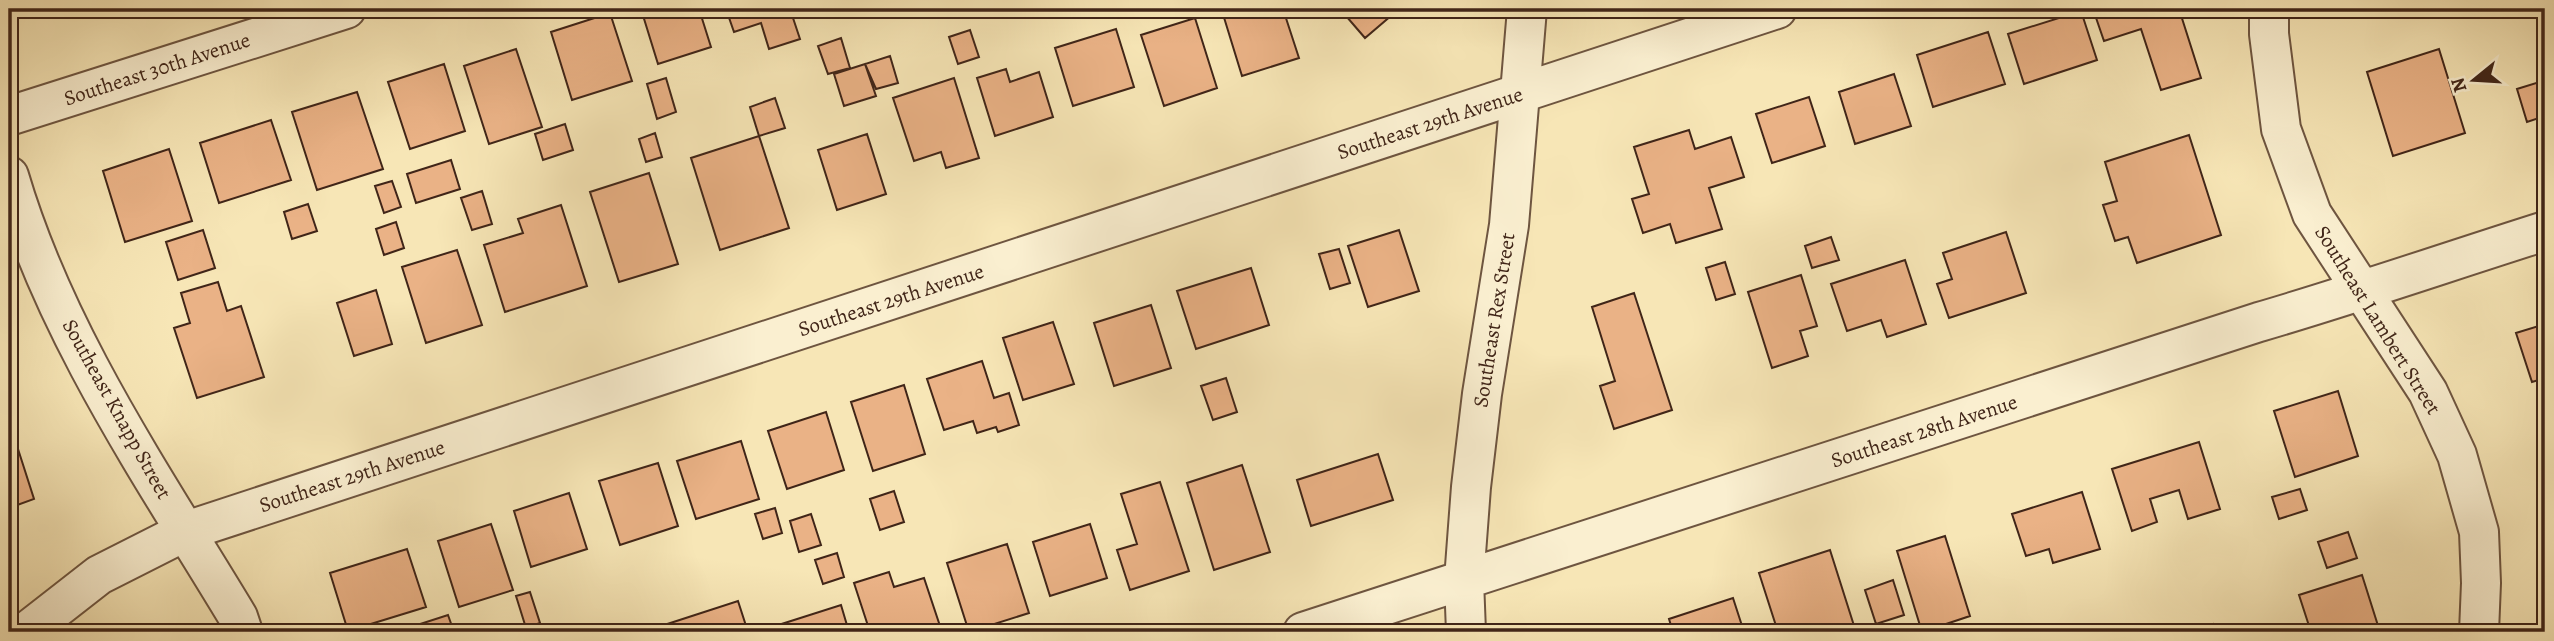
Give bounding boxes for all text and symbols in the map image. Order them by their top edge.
street label: Southeast 30th Avenue [60,26,254,112]
north arrow [2438,46,2508,116]
text: N [2444,74,2473,96]
street label: Southeast 29th Avenue [1334,80,1526,166]
street label: Southeast Lambert Street [2308,220,2448,420]
street label: Southeast Rex Street [1466,231,1522,409]
street label: Southeast 29th Avenue [795,257,987,343]
street label: Southeast Knapp Street [56,314,178,504]
street label: Southeast 28th Avenue [1827,388,2021,474]
street label: Southeast 29th Avenue [256,433,448,519]

